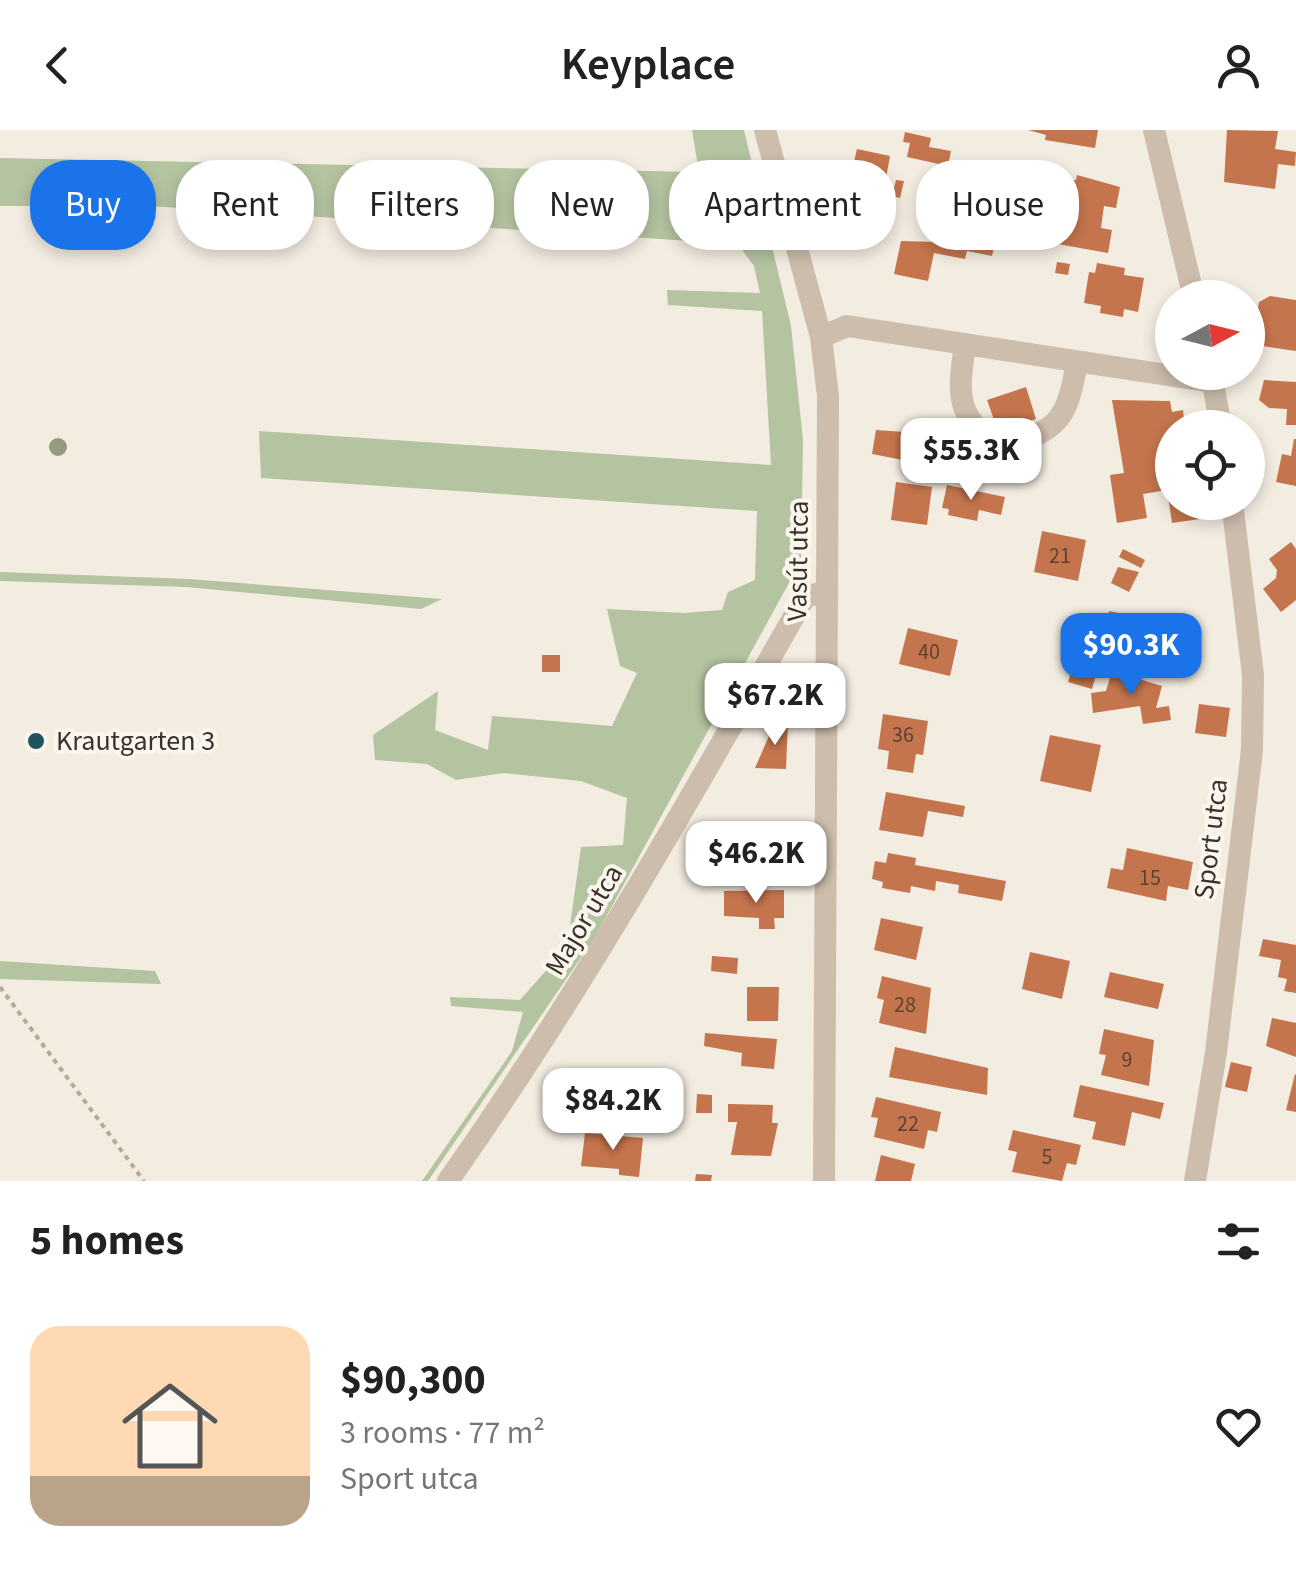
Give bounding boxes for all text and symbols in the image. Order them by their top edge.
text: Keyplace [561,33,735,97]
icon: back [30,38,85,93]
icon: person [1211,38,1266,93]
chip: Buy [30,160,156,250]
chip: Rent [176,160,314,250]
chip: Filters [334,160,494,250]
chip: New [514,160,649,250]
chip: Apartment [669,160,896,250]
chip: House [916,160,1079,250]
north arrow [1155,280,1265,390]
map controls [1155,280,1265,520]
button: locate [1155,410,1265,520]
pin: $55.3K [890,418,1052,503]
text: $55.3K [923,427,1019,473]
street label: Vasút utca [777,500,819,622]
house number: 21 [1049,540,1071,572]
pin: $90.3K [1050,613,1212,698]
text: $90.3K [1083,622,1179,668]
house number: 40 [918,636,940,668]
pin: $67.2K [694,663,856,748]
text: $67.2K [727,672,823,718]
house number: 36 [892,719,914,751]
place label: Krautgarten 3 [56,721,215,761]
marker: Krautgarten 3 [25,730,47,752]
street label: Sport utca [1184,776,1238,902]
pin: $46.2K [675,821,837,906]
text: $46.2K [708,830,804,876]
street label: Major utca [535,857,633,983]
house number: 15 [1139,862,1161,894]
house number: 28 [894,989,916,1021]
house number: 9 [1122,1044,1132,1076]
pin: $84.2K [532,1068,694,1153]
text: $84.2K [565,1077,661,1123]
house number: 22 [897,1108,919,1140]
house number: 5 [1042,1141,1052,1173]
text: 5 homes [30,1211,184,1271]
icon: filters [1211,1214,1266,1269]
text: $90,300 [340,1350,486,1410]
icon: home [110,1366,230,1486]
icon: heart [1211,1399,1266,1454]
text: 3 rooms · 77 m² [340,1410,545,1456]
text: Sport utca [340,1456,479,1502]

